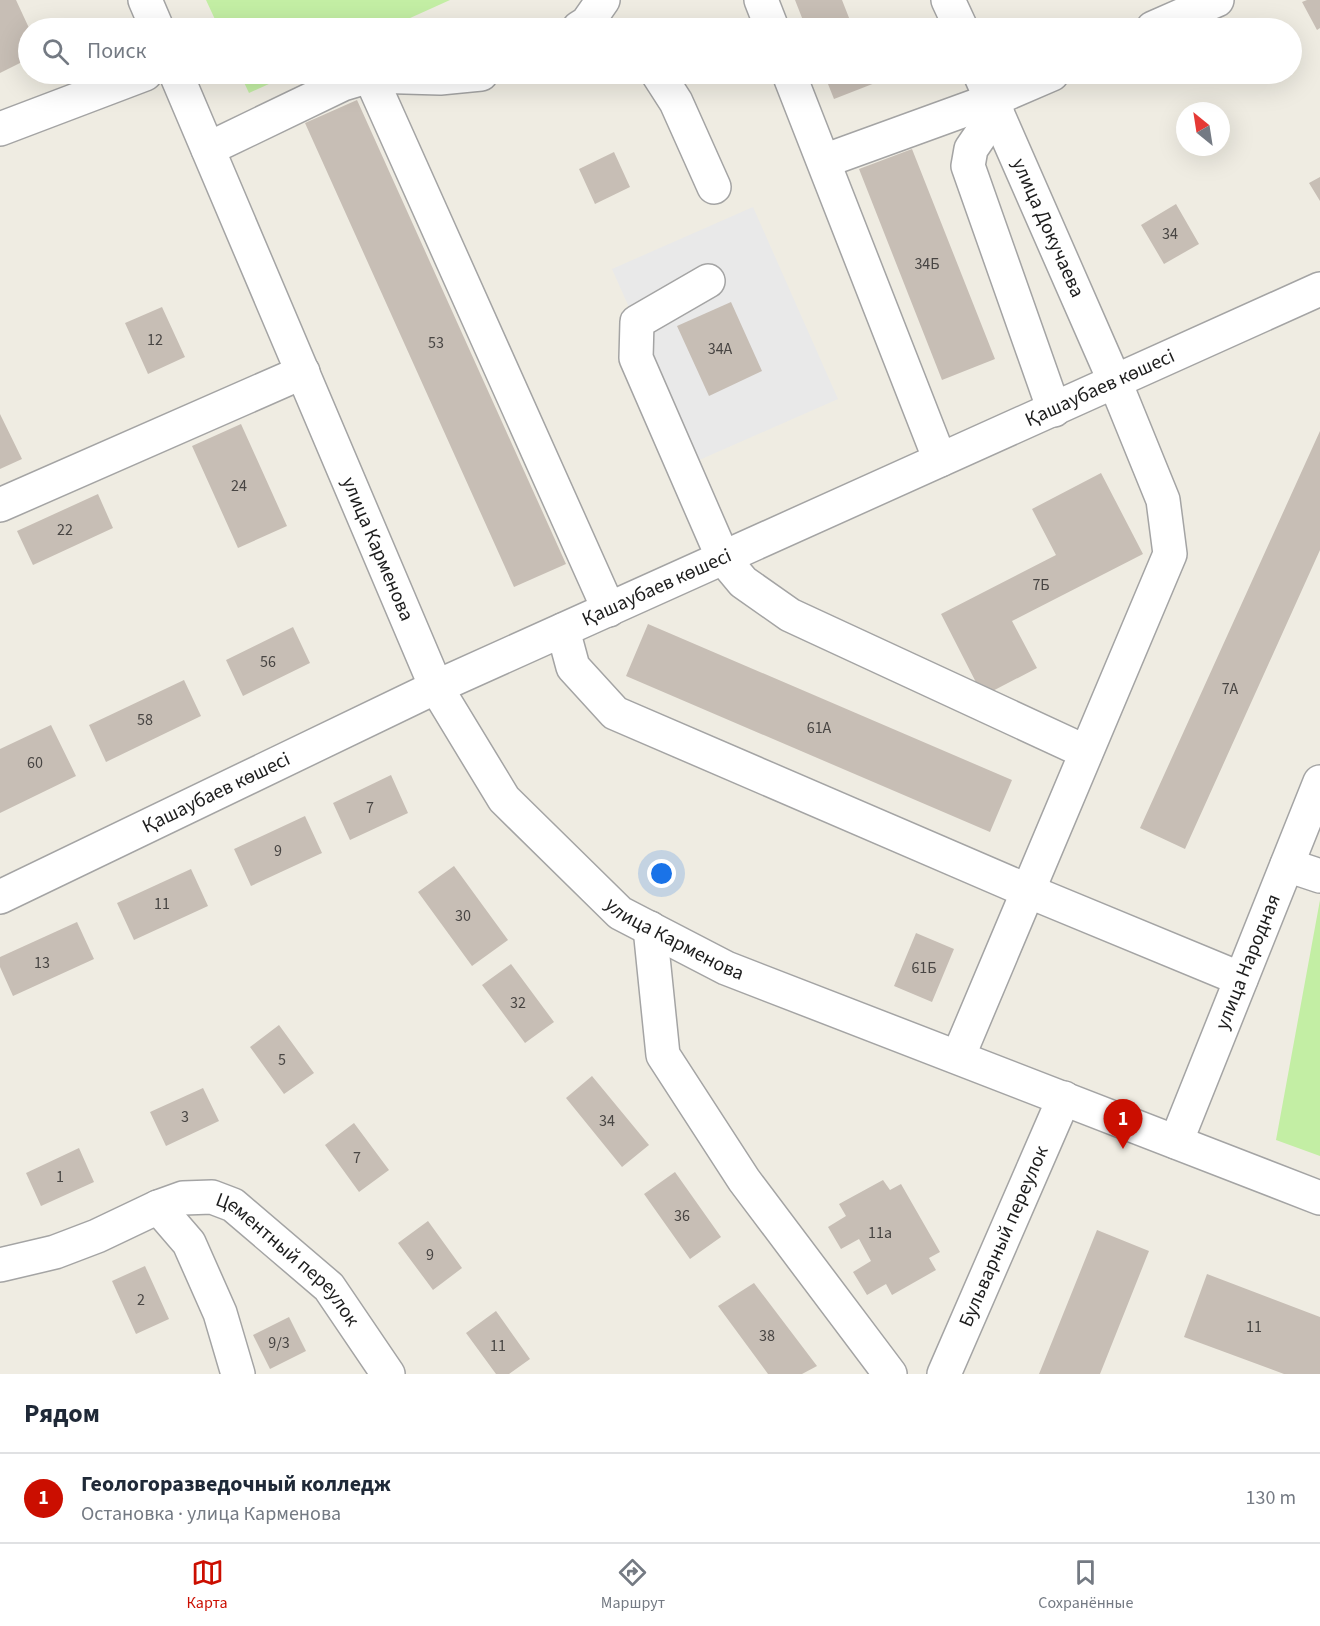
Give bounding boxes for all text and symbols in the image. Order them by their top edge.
search box [18,18,1302,84]
icon: search [39,35,72,68]
text: Поиск [87,35,146,67]
north arrow [1176,102,1230,156]
street label: улица Докучаева [1005,154,1091,302]
house number: 34 [1162,223,1178,245]
house number: 34Б [914,253,940,275]
house number: 12 [147,329,163,351]
house number: 53 [428,332,444,354]
house number: 34А [708,338,733,360]
street label: Қашаубаев көшесі [1021,342,1179,434]
street label: улица Карменова [334,473,420,625]
house number: 24 [231,475,247,497]
house number: 22 [57,519,73,541]
street label: Қашаубаев көшесі [577,542,736,634]
house number: 7Б [1032,574,1050,596]
house number: 56 [260,651,276,673]
house number: 7А [1222,678,1239,700]
house number: 58 [137,709,153,731]
house number: 61А [807,717,832,739]
street label: Қашаубаев көшесі [137,745,295,840]
house number: 60 [27,752,43,774]
house number: 7 [366,797,374,819]
house number: 9 [274,840,282,862]
your location [647,859,676,888]
street label: улица Народная [1208,890,1288,1034]
street label: улица Карменова [598,891,748,988]
house number: 11 [154,893,170,915]
house number: 30 [455,905,471,927]
house number: 13 [34,952,50,974]
house number: 61Б [911,957,937,979]
house number: 32 [510,992,526,1014]
house number: 5 [278,1049,286,1071]
pin: 1 [1104,1100,1142,1149]
house number: 3 [181,1106,189,1128]
house number: 34 [599,1110,615,1132]
street label: Бульварный переулок [952,1141,1056,1331]
house number: 7 [353,1147,361,1169]
house number: 1 [56,1166,64,1188]
street label: Цементный переулок [212,1186,366,1332]
house number: 36 [674,1205,690,1227]
house number: 11а [868,1222,892,1244]
house number: 9 [426,1244,434,1266]
house number: 2 [137,1289,145,1311]
house number: 11 [1246,1316,1262,1338]
house number: 38 [759,1325,775,1347]
house number: 9/3 [268,1332,290,1354]
house number: 11 [490,1335,506,1357]
text: Рядом [24,1395,100,1432]
text: Геологоразведочный колледж [81,1468,391,1500]
text: 1 [38,1484,49,1512]
text: 130 m [1246,1484,1296,1512]
text: Остановка · улица Карменова [81,1500,341,1528]
tab: Карта [187,1556,228,1614]
tab: Маршрут [601,1556,665,1614]
tab: Сохранённые [1038,1556,1133,1614]

